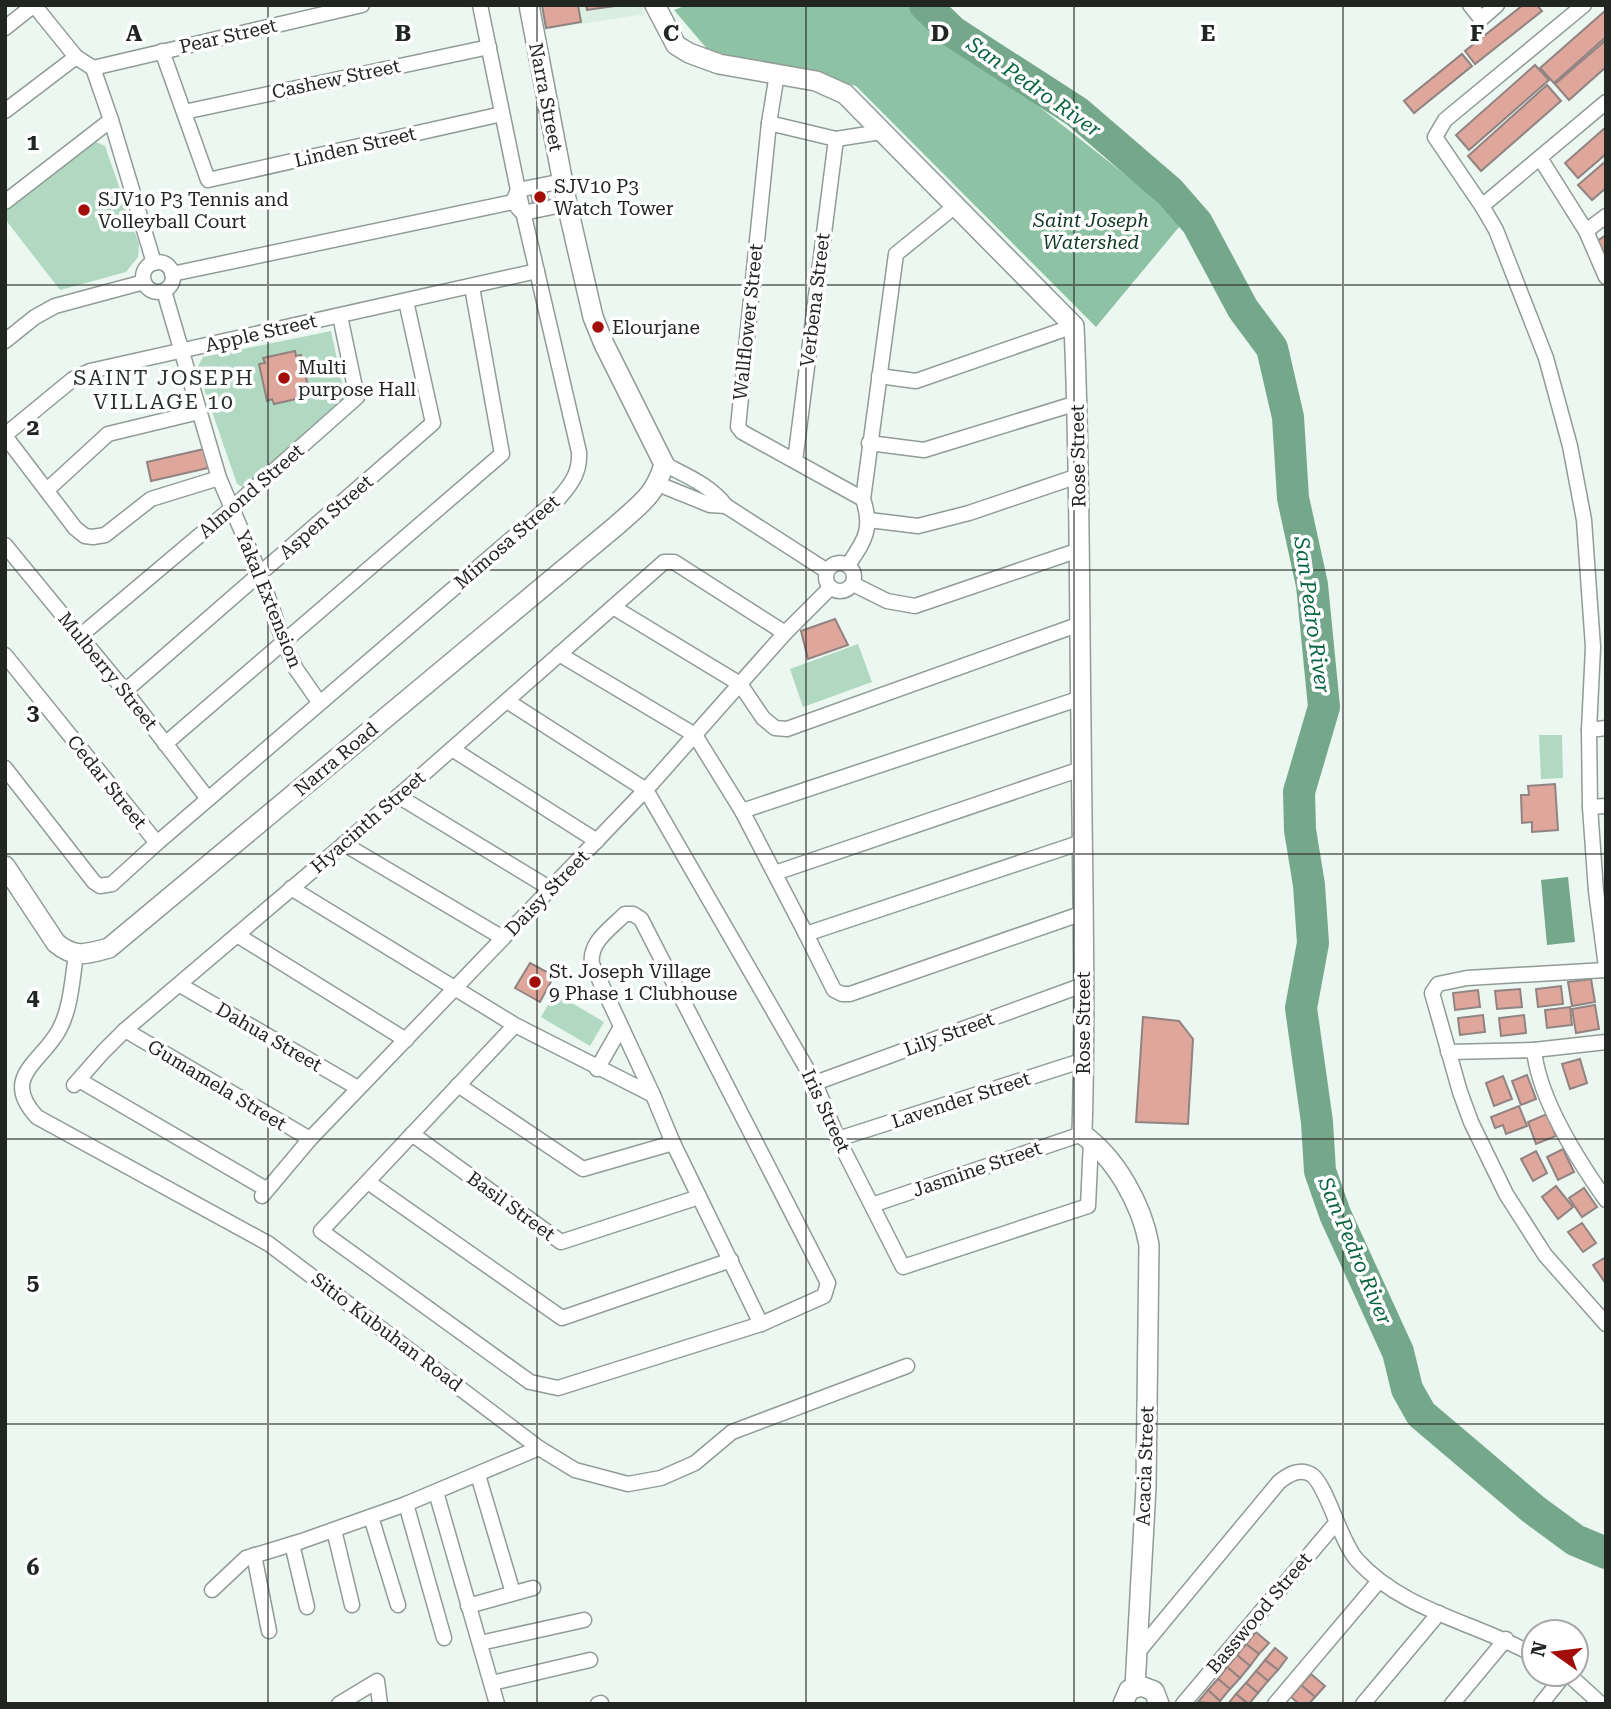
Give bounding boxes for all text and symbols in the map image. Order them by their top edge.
street label: Pear Street [177,14,279,58]
text: A [126,20,143,47]
text: B [395,20,411,47]
text: C [663,20,679,47]
text: D [931,20,949,47]
text: E [1201,20,1215,47]
text: F [1470,20,1484,47]
water label: San Pedro River [962,31,1106,142]
street label: Narra Street [524,41,568,153]
street label: Cashew Street [270,54,402,104]
street label: Linden Street [292,122,418,172]
text: 1 [27,129,40,156]
place label: SJV10 P3 Watch Tower [554,175,674,220]
place label: SJV10 P3 Tennis and Volleyball Court [98,188,289,233]
marker: SJV10 P3 Watch Tower [532,189,548,205]
marker: SJV10 P3 Tennis and Volleyball Court [76,202,92,218]
park label: Saint Joseph Watershed [1032,209,1149,254]
street label: Verbena Street [795,232,835,368]
street label: Wallflower Street [728,243,768,401]
street label: Apple Street [203,309,319,357]
place label: Elourjane [612,316,700,339]
marker: Elourjane [590,319,606,335]
place label: Multi purpose Hall [298,356,416,401]
district label: SAINT JOSEPH VILLAGE 10 [73,366,255,414]
marker: Multi purpose Hall [276,370,292,386]
street label: Rose Street [1066,404,1090,508]
text: 2 [27,414,39,441]
street label: Almond Street [194,439,308,543]
street label: Aspen Street [274,470,378,564]
street label: Mimosa Street [450,490,564,594]
street label: Yakal Extension [231,527,307,671]
water label: San Pedro River [1289,534,1335,695]
street label: Mulberry Street [53,607,163,735]
text: 3 [27,699,40,726]
street label: Narra Road [289,717,383,801]
street label: Cedar Street [62,731,152,833]
street label: Hyacinth Street [306,766,430,878]
street label: Daisy Street [500,845,594,941]
place label: St. Joseph Village 9 Phase 1 Clubhouse [549,960,737,1005]
street label: Rose Street [1072,971,1095,1075]
marker: St. Joseph Village 9 Phase 1 Clubhouse [527,974,543,990]
text: 4 [27,984,40,1011]
street label: Dahua Street [212,997,326,1077]
street label: Lily Street [901,1007,997,1061]
street label: Gumamela Street [143,1035,291,1135]
street label: Iris Street [797,1066,855,1156]
street label: Lavender Street [889,1067,1033,1133]
street label: Jasmine Street [909,1136,1045,1202]
street label: Basil Street [463,1166,559,1246]
water label: San Pedro River [1313,1173,1397,1328]
street label: Sitio Kubuhan Road [307,1268,467,1396]
text: 5 [27,1269,40,1296]
street label: Acacia Street [1131,1405,1159,1527]
street label: Basswood Street [1202,1548,1316,1678]
text: 6 [27,1554,40,1581]
north arrow [1520,1618,1590,1688]
text: N [1526,1639,1552,1659]

